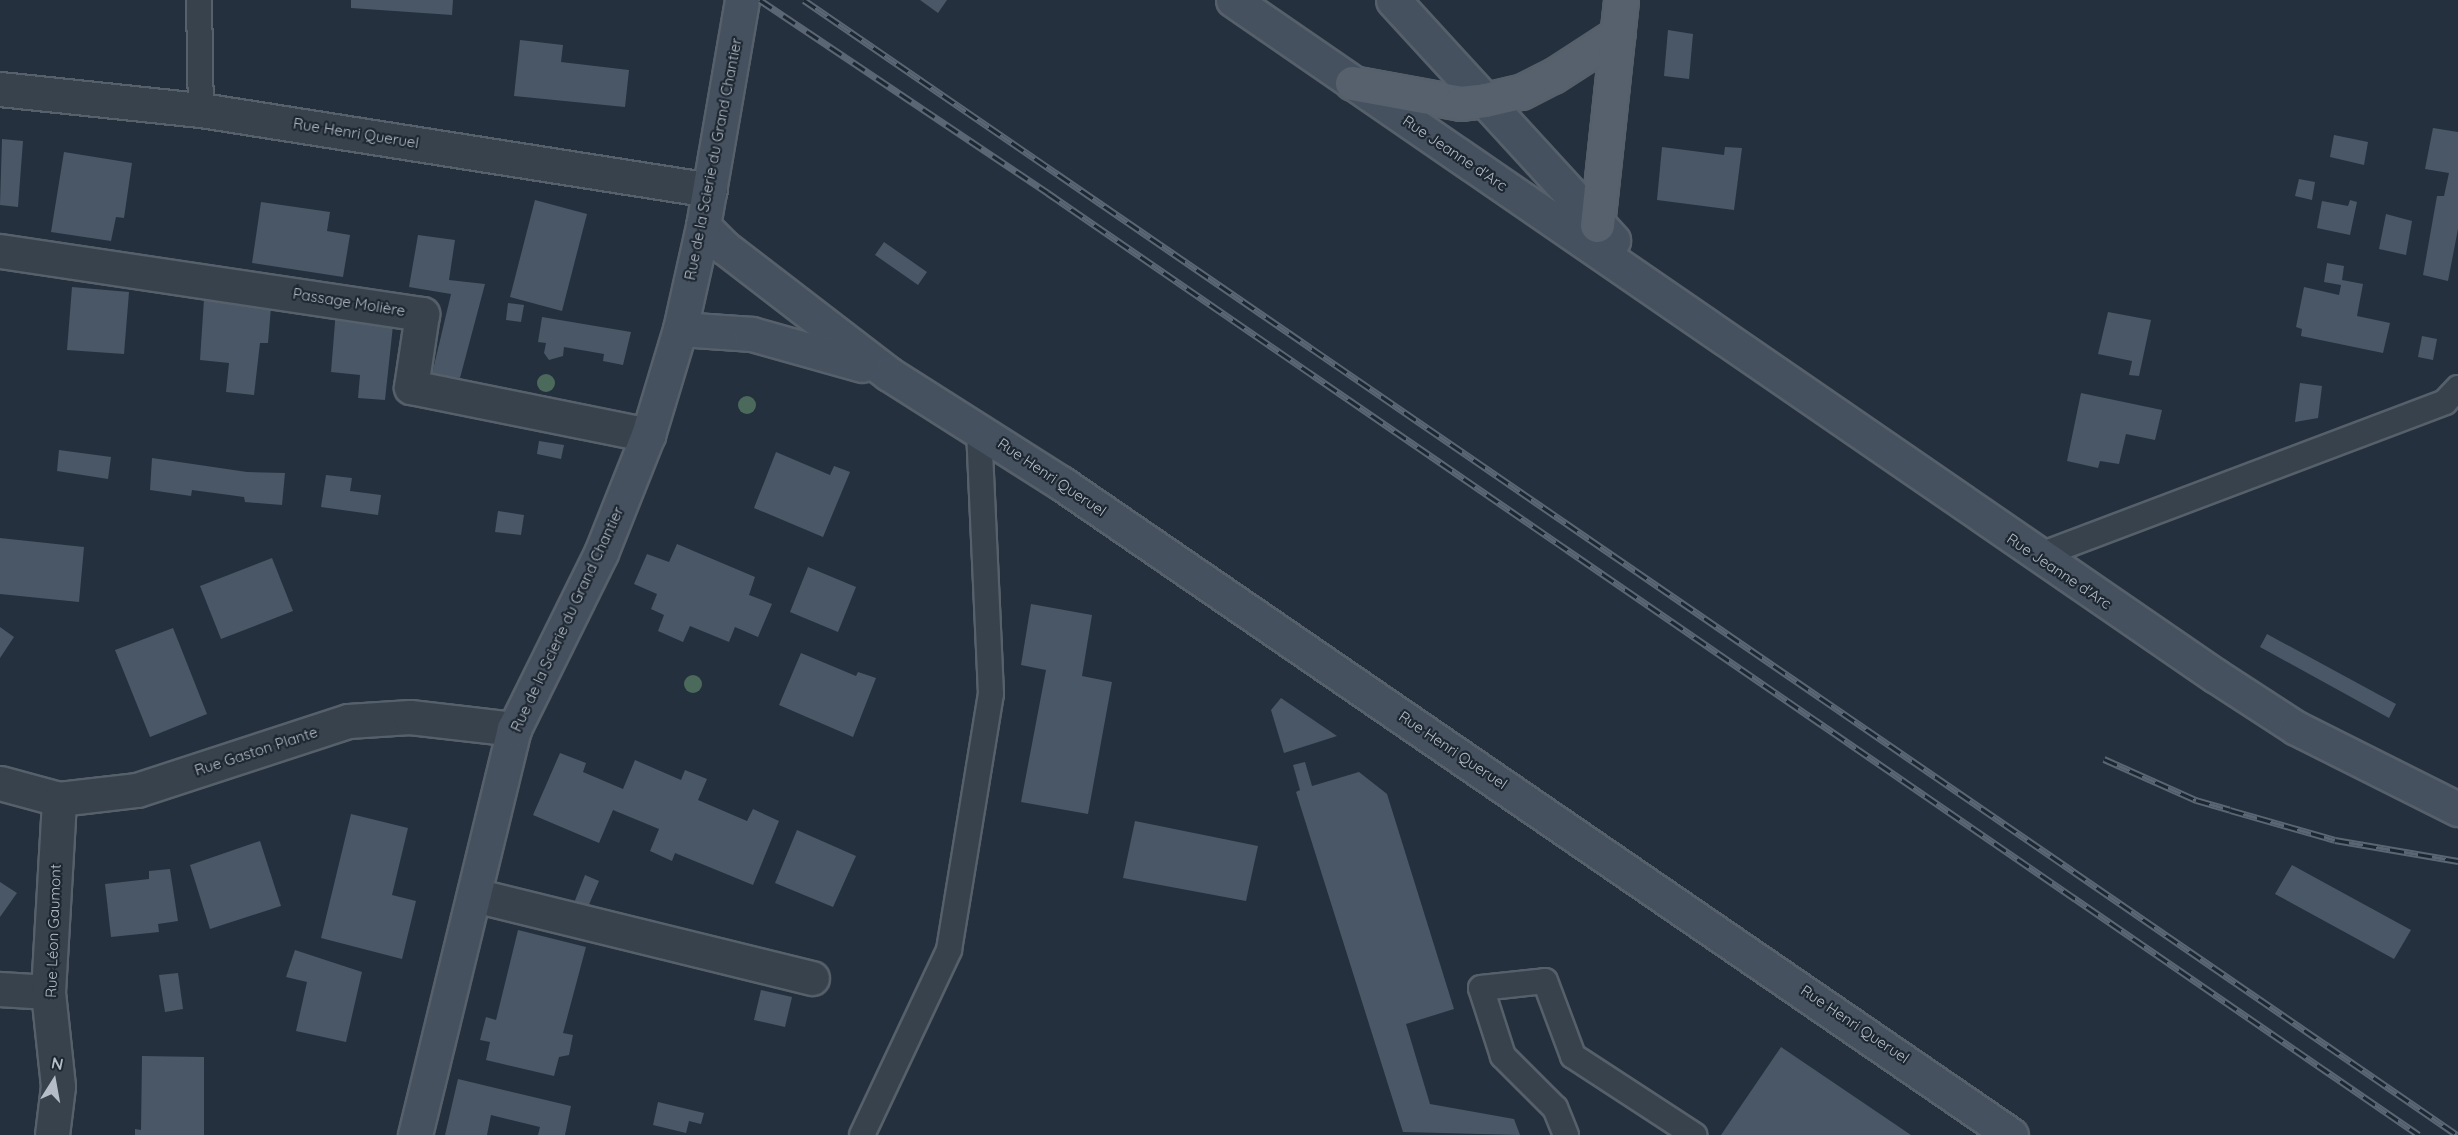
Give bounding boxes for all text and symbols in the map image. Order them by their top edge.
street label: Rue de la Scierie du Grand Chantier [681,36,745,282]
street label: Rue Jeanne d'Arc [1399,111,1511,195]
street label: Rue Henri Queruel [292,114,420,152]
street label: Passage Molière [292,284,406,320]
street label: Rue Henri Queruel [994,434,1110,520]
street label: Rue de la Scierie du Grand Chantier [507,504,627,734]
street label: Rue Jeanne d'Arc [2003,529,2115,613]
street label: Rue Henri Queruel [1395,707,1511,793]
street label: Rue Gaston Plante [192,723,320,779]
street label: Rue Léon Gaumont [42,864,64,998]
street label: Rue Henri Queruel [1797,981,1913,1067]
north arrow [24,1051,84,1111]
text: N [50,1052,65,1074]

